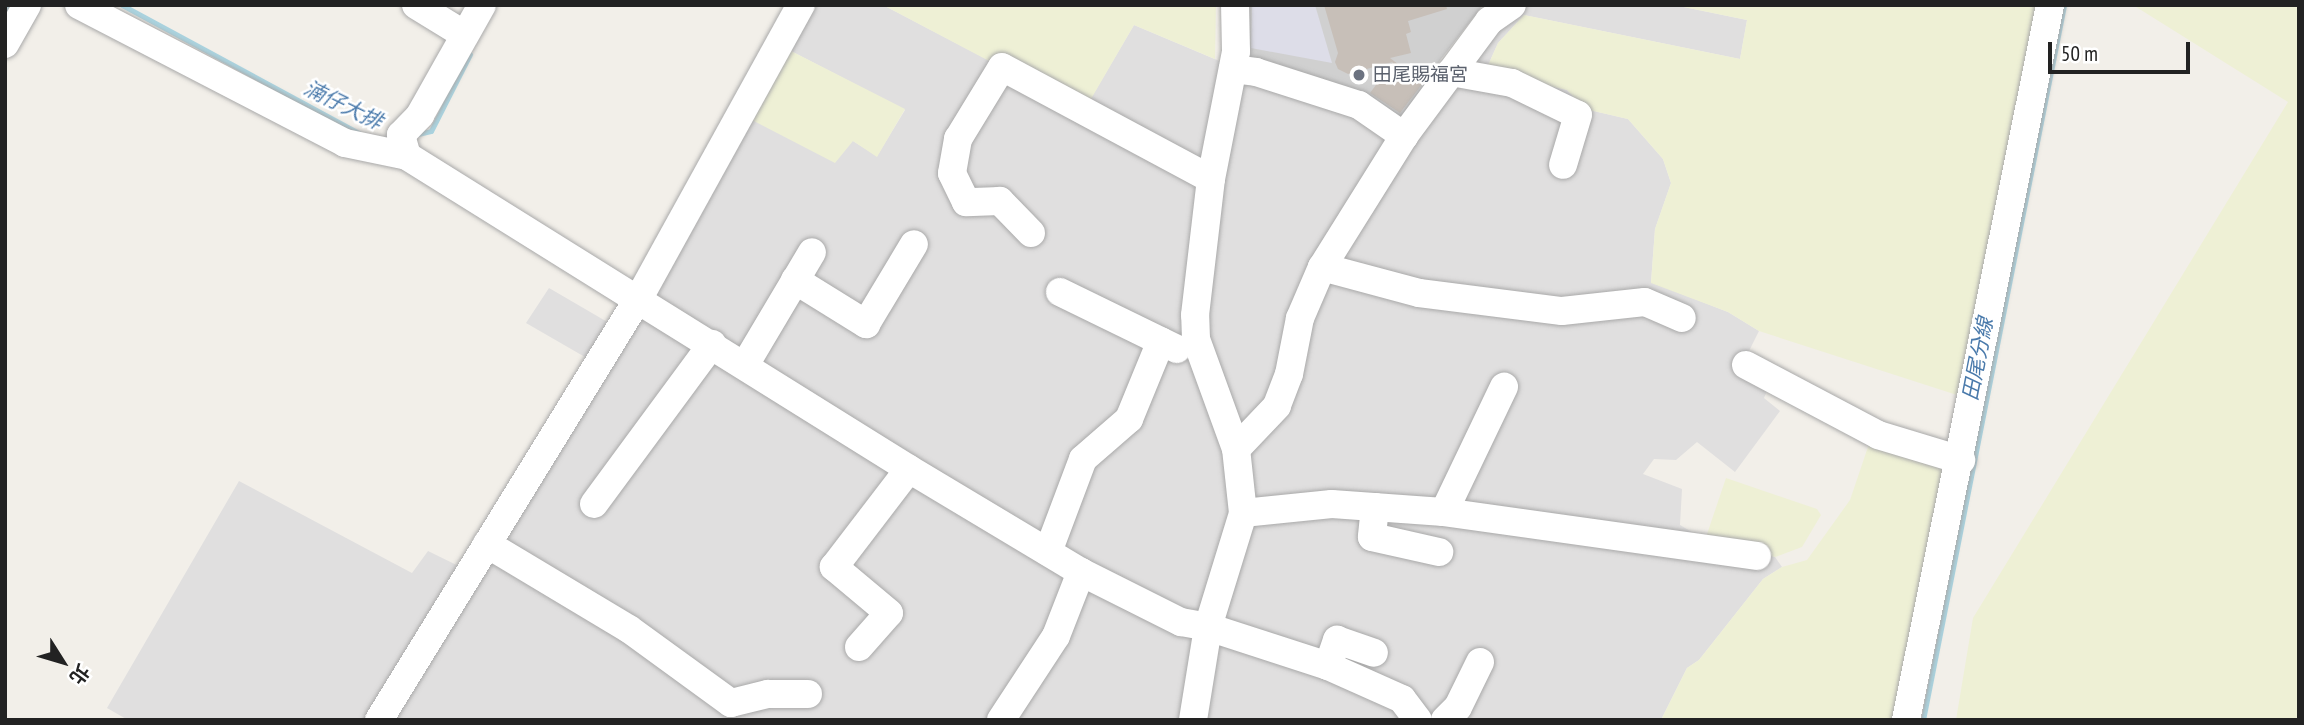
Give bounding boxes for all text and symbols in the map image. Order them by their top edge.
scale bar [2052,28,2194,72]
text: 50 m [2061,40,2098,67]
place label: 田尾賜福宮 [1373,64,1468,86]
marker: 田尾賜福宮 [1351,67,1367,83]
water label: 湳仔大排 [300,75,386,135]
water label: 田尾分線 [1958,315,1998,403]
north arrow [28,627,98,697]
text: 北 [64,660,95,689]

